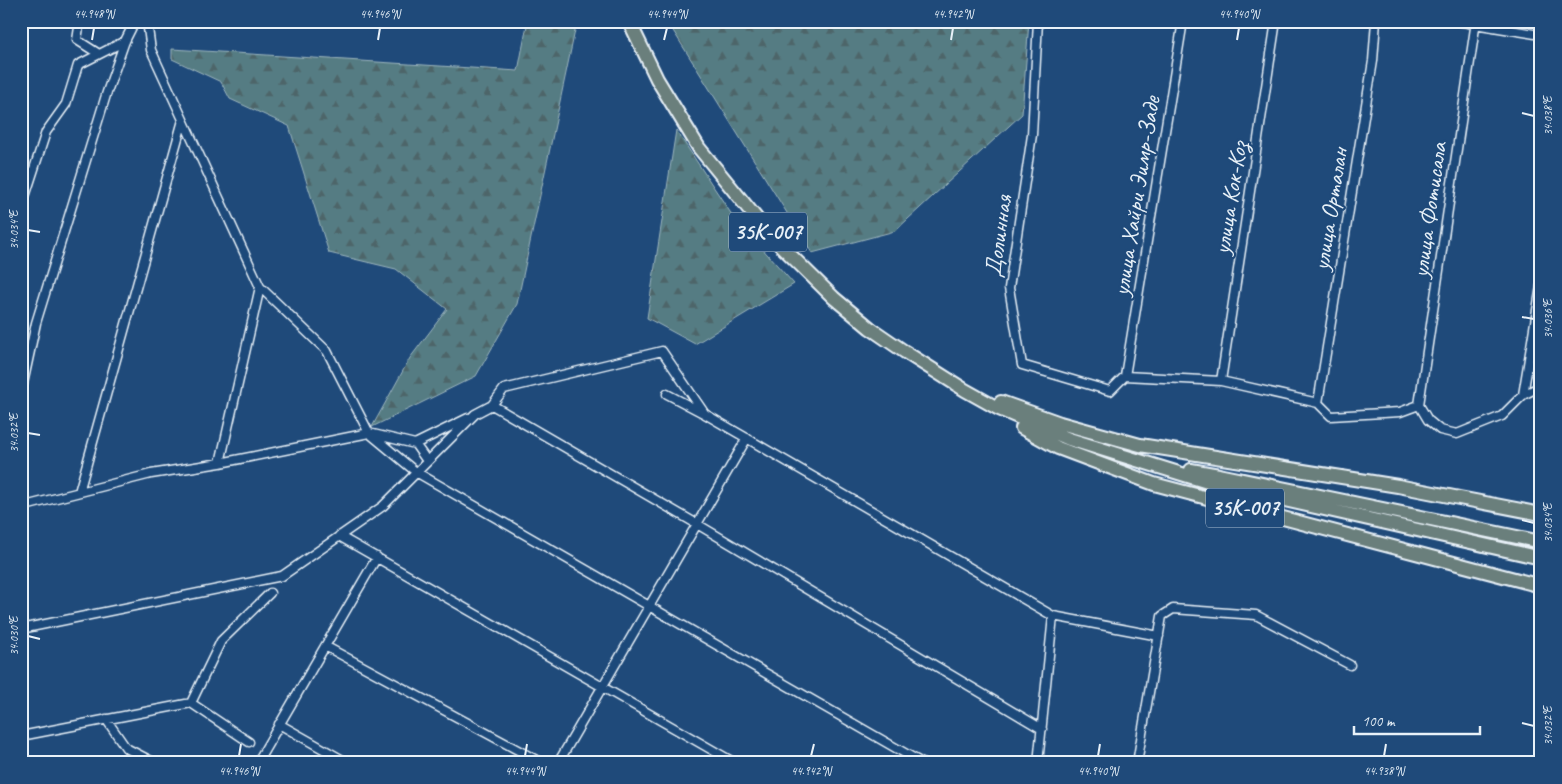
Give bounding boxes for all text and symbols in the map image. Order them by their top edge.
text: 44.948°N [74,6,116,22]
text: 44.946°N [360,6,402,22]
text: 44.944°N [647,6,689,22]
text: 44.942°N [933,6,975,22]
text: 44.940°N [1219,6,1261,22]
street label: улица Хайри Эимр-Заде [1105,92,1167,300]
text: 34.038°E [1540,95,1556,136]
street label: улица Кок-Коз [1206,137,1255,258]
street label: улица Фотисала [1404,139,1454,281]
street label: улица Орталан [1305,144,1355,274]
street label: Долинная [977,192,1019,279]
text: 34.034°E [6,209,22,250]
road number: 35К-007 [729,212,807,252]
text: 34.036°E [1540,298,1556,339]
text: 34.032°E [6,412,22,453]
road number: 35К-007 [1206,488,1284,528]
text: 34.034°E [1540,502,1556,543]
text: 34.030°E [6,615,22,656]
scale bar [1354,704,1481,736]
text: 34.032°E [1540,705,1556,746]
text: 100 m [1362,712,1396,731]
text: 44.946°N [219,763,261,779]
text: 44.944°N [505,763,547,779]
text: 44.942°N [791,763,833,779]
text: 44.940°N [1078,763,1120,779]
text: 44.938°N [1364,763,1406,779]

